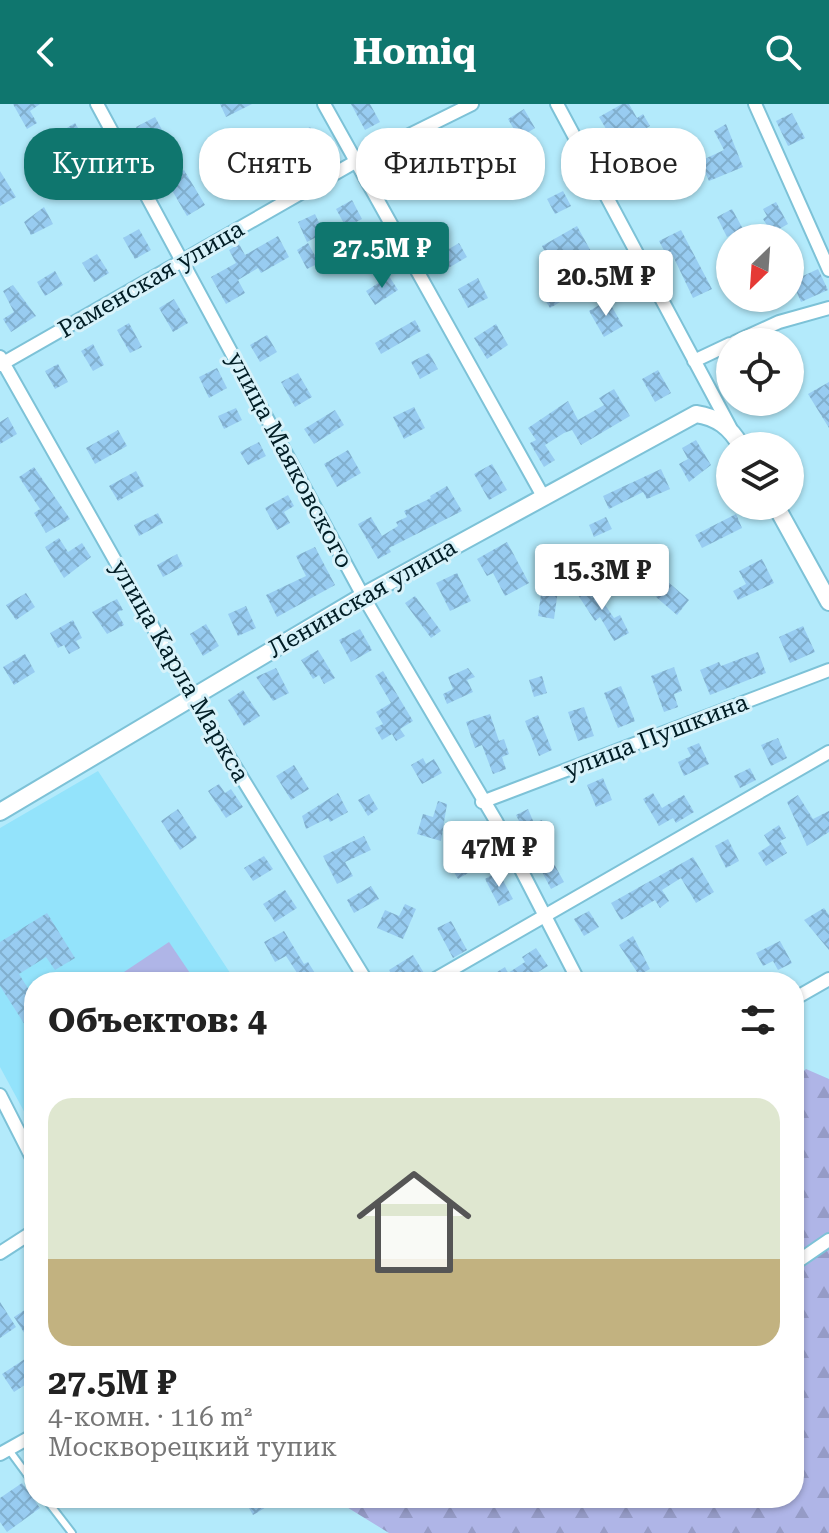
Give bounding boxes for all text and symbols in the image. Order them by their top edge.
icon: back [24,30,68,74]
icon: search [761,30,805,74]
text: Homiq [353,31,476,73]
chip: Купить [24,128,183,200]
chip: Снять [199,128,340,200]
chip: Фильтры [356,128,545,200]
chip: Новое [561,128,706,200]
street label: Раменская улица [53,214,249,344]
pin: 27.5M ₽ [308,222,456,290]
north arrow [716,224,804,312]
map controls [716,224,804,520]
text: 27.5M ₽ [333,233,431,263]
pin: 20.5M ₽ [532,250,680,318]
text: 20.5M ₽ [557,261,655,291]
button: locate [716,328,804,416]
street label: улица Маяковского [221,347,359,573]
button: layers [716,432,804,520]
street label: Ленинская улица [263,533,461,663]
pin: 15.3M ₽ [528,544,676,612]
street label: улица Карла Маркса [105,555,255,787]
text: 15.3M ₽ [553,555,651,585]
street label: улица Пушкина [560,688,752,784]
pin: 47M ₽ [443,821,555,889]
text: 47M ₽ [461,832,537,862]
icon: filters [736,998,780,1042]
text: Объектов: 4 [48,1000,267,1040]
icon: home [342,1150,486,1294]
text: 27.5M ₽ [48,1362,176,1402]
text: 4-комн. · 116 m² [48,1402,253,1432]
text: Москворецкий тупик [48,1432,337,1462]

